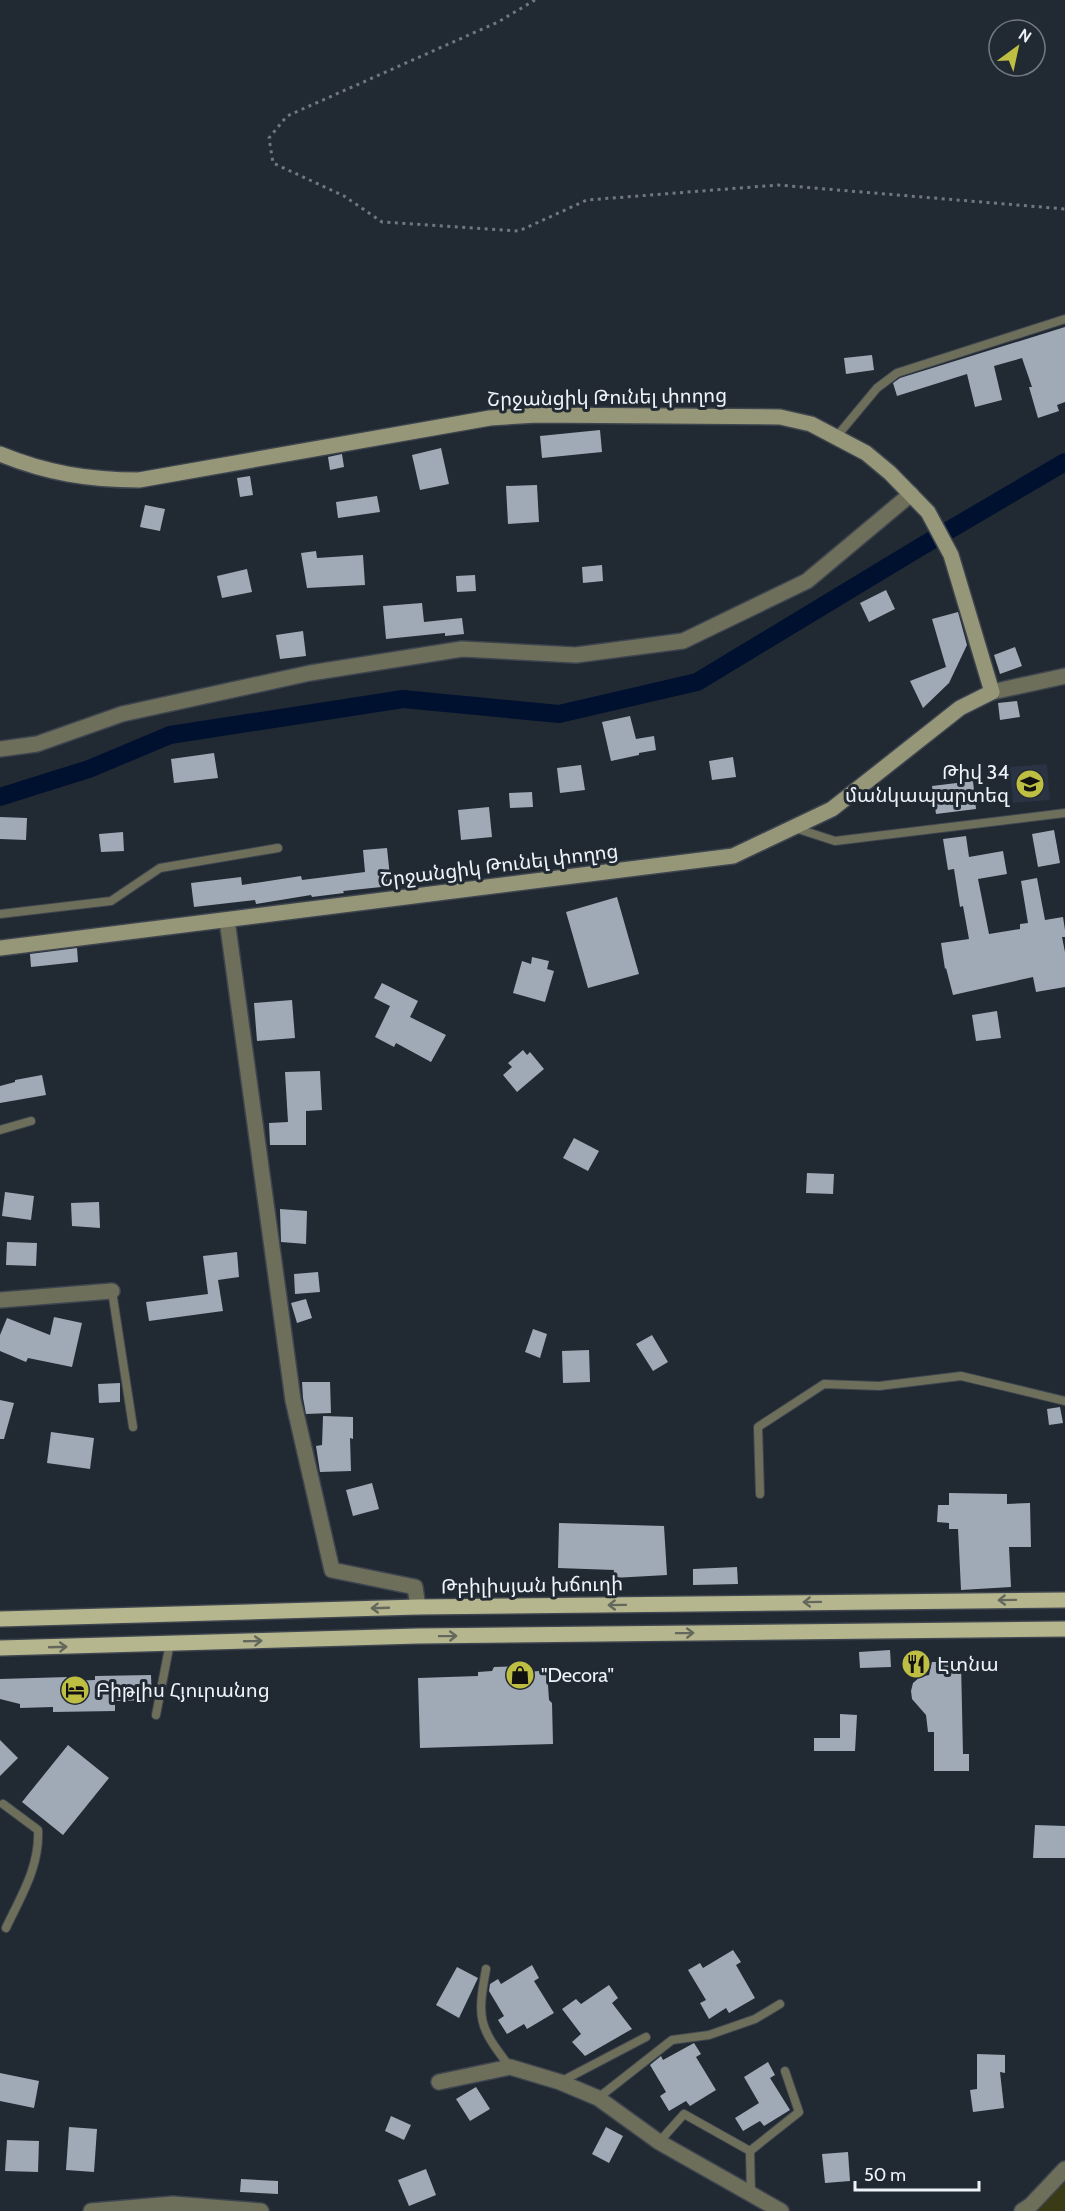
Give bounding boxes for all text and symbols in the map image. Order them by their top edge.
north arrow [987,18,1047,78]
text: N [1015,25,1035,47]
street label: Շրջանցիկ Թունել փողոց [487,383,727,411]
place label: Թիվ 34 մանկապարտեզ [845,760,1010,807]
school or university icon: Թիվ 34 մանկապարտեզ [1014,768,1046,800]
street label: Շրջանցիկ Թունել փողոց [378,838,620,892]
street label: Թբիլիսյան խճուղի [441,1571,623,1599]
one-way arrow [997,1594,1017,1606]
one-way arrow [802,1596,822,1608]
one-way arrow [607,1599,627,1611]
one-way arrow [370,1603,390,1614]
one-way arrow [675,1627,695,1639]
one-way arrow [438,1630,458,1642]
one-way arrow [243,1635,263,1647]
one-way arrow [48,1641,68,1652]
restaurant icon: Էտնա [900,1648,932,1680]
place label: Էտնա [937,1652,999,1676]
shop icon: "Decora" [504,1659,536,1691]
place label: "Decora" [541,1663,614,1687]
hotel icon: Բիթլիս Հյուրանոց [59,1674,91,1706]
place label: Բիթլիս Հյուրանոց [96,1678,270,1702]
scale bar [855,2154,980,2192]
text: 50 m [864,2164,906,2186]

